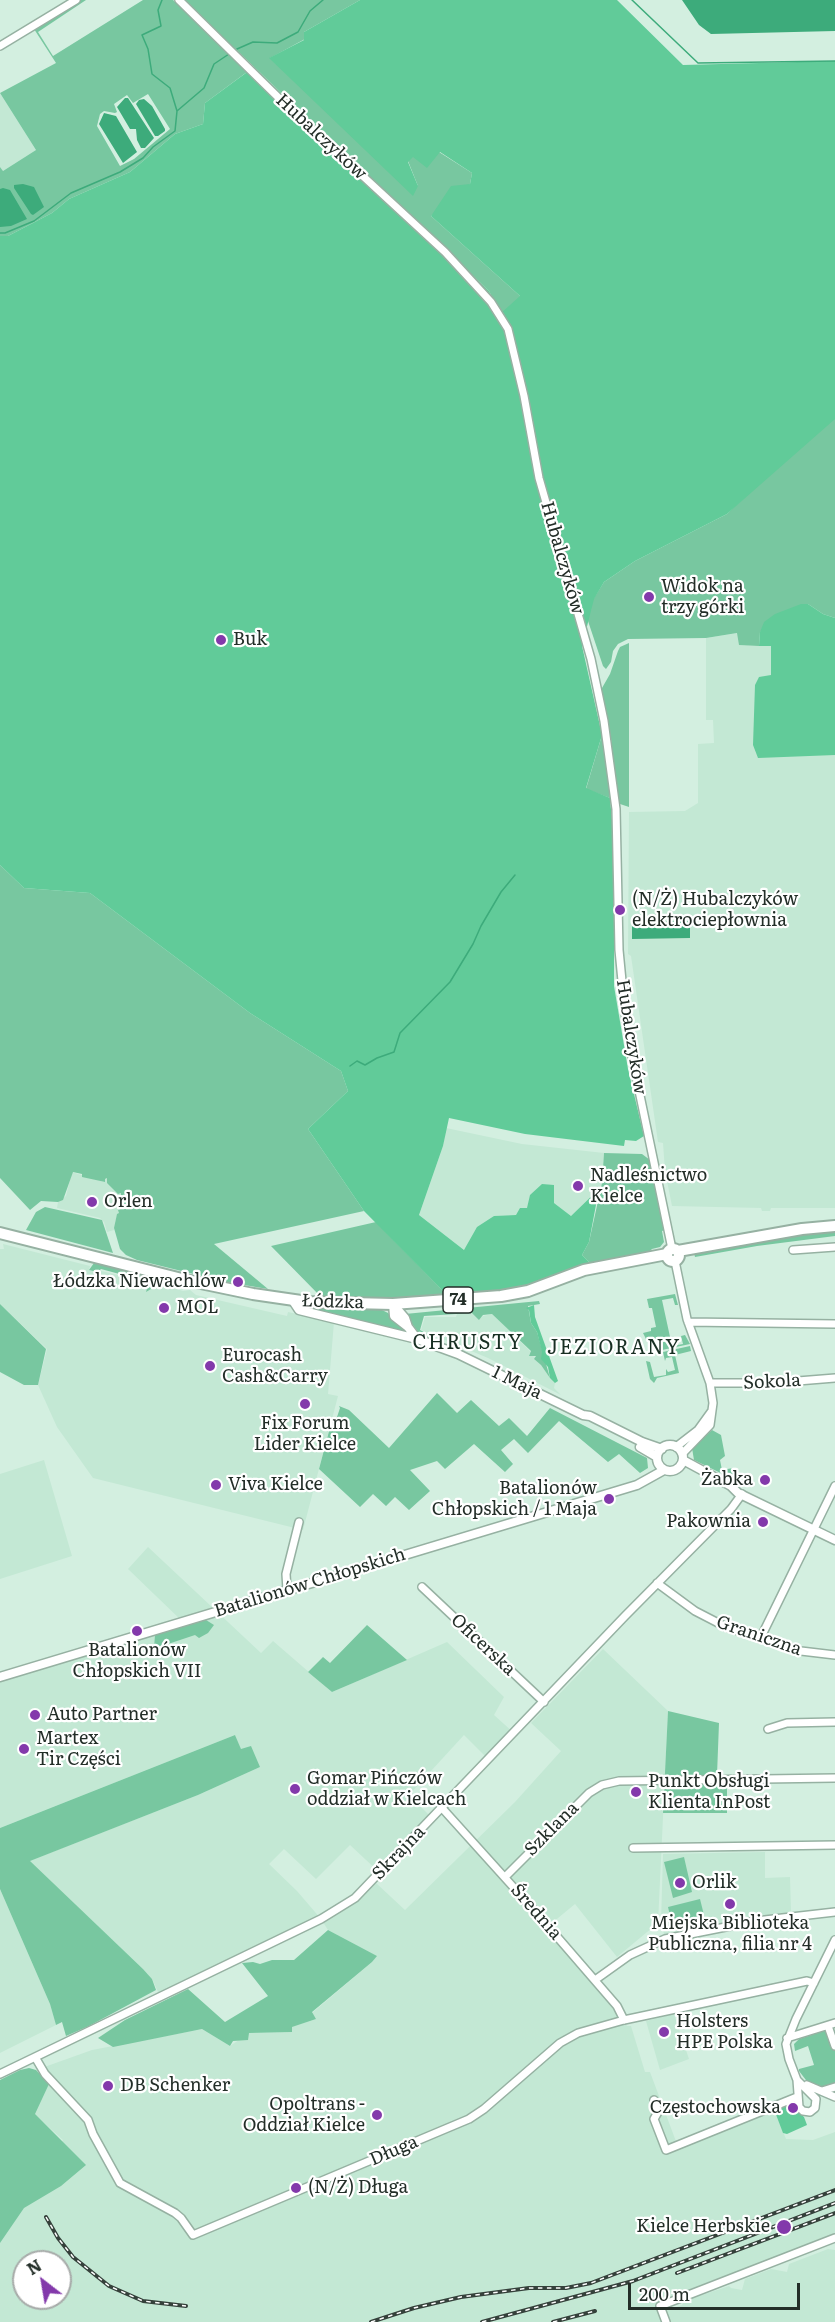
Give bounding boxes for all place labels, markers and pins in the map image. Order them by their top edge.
place label: Widok na trzy górki [661,576,744,618]
marker: Widok na trzy górki [642,590,656,604]
place label: Buk [233,629,267,651]
marker: Buk [214,633,228,647]
place label: (N/Ż) Hubalczyków elektrociepłownia [632,889,798,932]
marker: (N/Ż) Hubalczyków elektrociepłownia [613,903,627,917]
place label: Nadleśnictwo Kielce [590,1165,707,1208]
marker: Nadleśnictwo Kielce [571,1179,585,1193]
place label: Orlen [104,1191,153,1213]
marker: Orlen [85,1195,99,1209]
place label: Łódzka Niewachlów [53,1271,226,1293]
marker: Łódzka Niewachlów [231,1275,245,1289]
place label: MOL [176,1297,219,1319]
marker: MOL [157,1301,171,1315]
place label: Eurocash Cash&Carry [222,1345,328,1388]
marker: Eurocash Cash&Carry [203,1359,217,1373]
marker: Fix Forum Lider Kielce [298,1397,312,1411]
place label: Fix Forum Lider Kielce [254,1413,356,1456]
place label: Żabka [701,1469,753,1491]
marker: Żabka [758,1473,772,1487]
place label: Viva Kielce [228,1474,323,1496]
marker: Viva Kielce [209,1478,223,1492]
place label: Batalionów Chłopskich / 1 Maja [432,1478,597,1520]
marker: Batalionów Chłopskich / 1 Maja [602,1492,616,1506]
place label: Pakownia [666,1511,751,1533]
marker: Pakownia [756,1515,770,1529]
marker: Batalionów Chłopskich VII [130,1624,144,1638]
place label: Batalionów Chłopskich VII [73,1640,201,1682]
place label: Auto Partner [47,1704,157,1726]
marker: Auto Partner [28,1708,42,1722]
place label: Martex Tir Części [36,1728,121,1770]
marker: Martex Tir Części [17,1742,31,1756]
place label: Gomar Pińczów oddział w Kielcach [307,1768,466,1810]
place label: Punkt Obsługi Klienta InPost [648,1771,770,1814]
marker: Gomar Pińczów oddział w Kielcach [288,1782,302,1796]
marker: Punkt Obsługi Klienta InPost [629,1785,643,1799]
place label: Orlik [692,1872,737,1894]
marker: Orlik [673,1876,687,1890]
marker: Miejska Biblioteka Publiczna, filia nr 4 [723,1897,737,1911]
place label: Miejska Biblioteka Publiczna, filia nr 4 [648,1913,812,1956]
place label: Holsters HPE Polska [676,2011,773,2054]
marker: Holsters HPE Polska [657,2025,671,2039]
place label: DB Schenker [120,2075,230,2097]
marker: DB Schenker [101,2079,115,2093]
place label: Opoltrans - Oddział Kielce [243,2094,365,2136]
place label: Częstochowska [650,2097,781,2119]
marker: Częstochowska [786,2101,800,2115]
marker: Opoltrans - Oddział Kielce [370,2108,384,2122]
place label: (N/Ż) Długa [308,2177,408,2199]
marker: (N/Ż) Długa [289,2181,303,2195]
place label: Kielce Herbskie [636,2216,770,2238]
marker: Kielce Herbskie [775,2218,793,2236]

